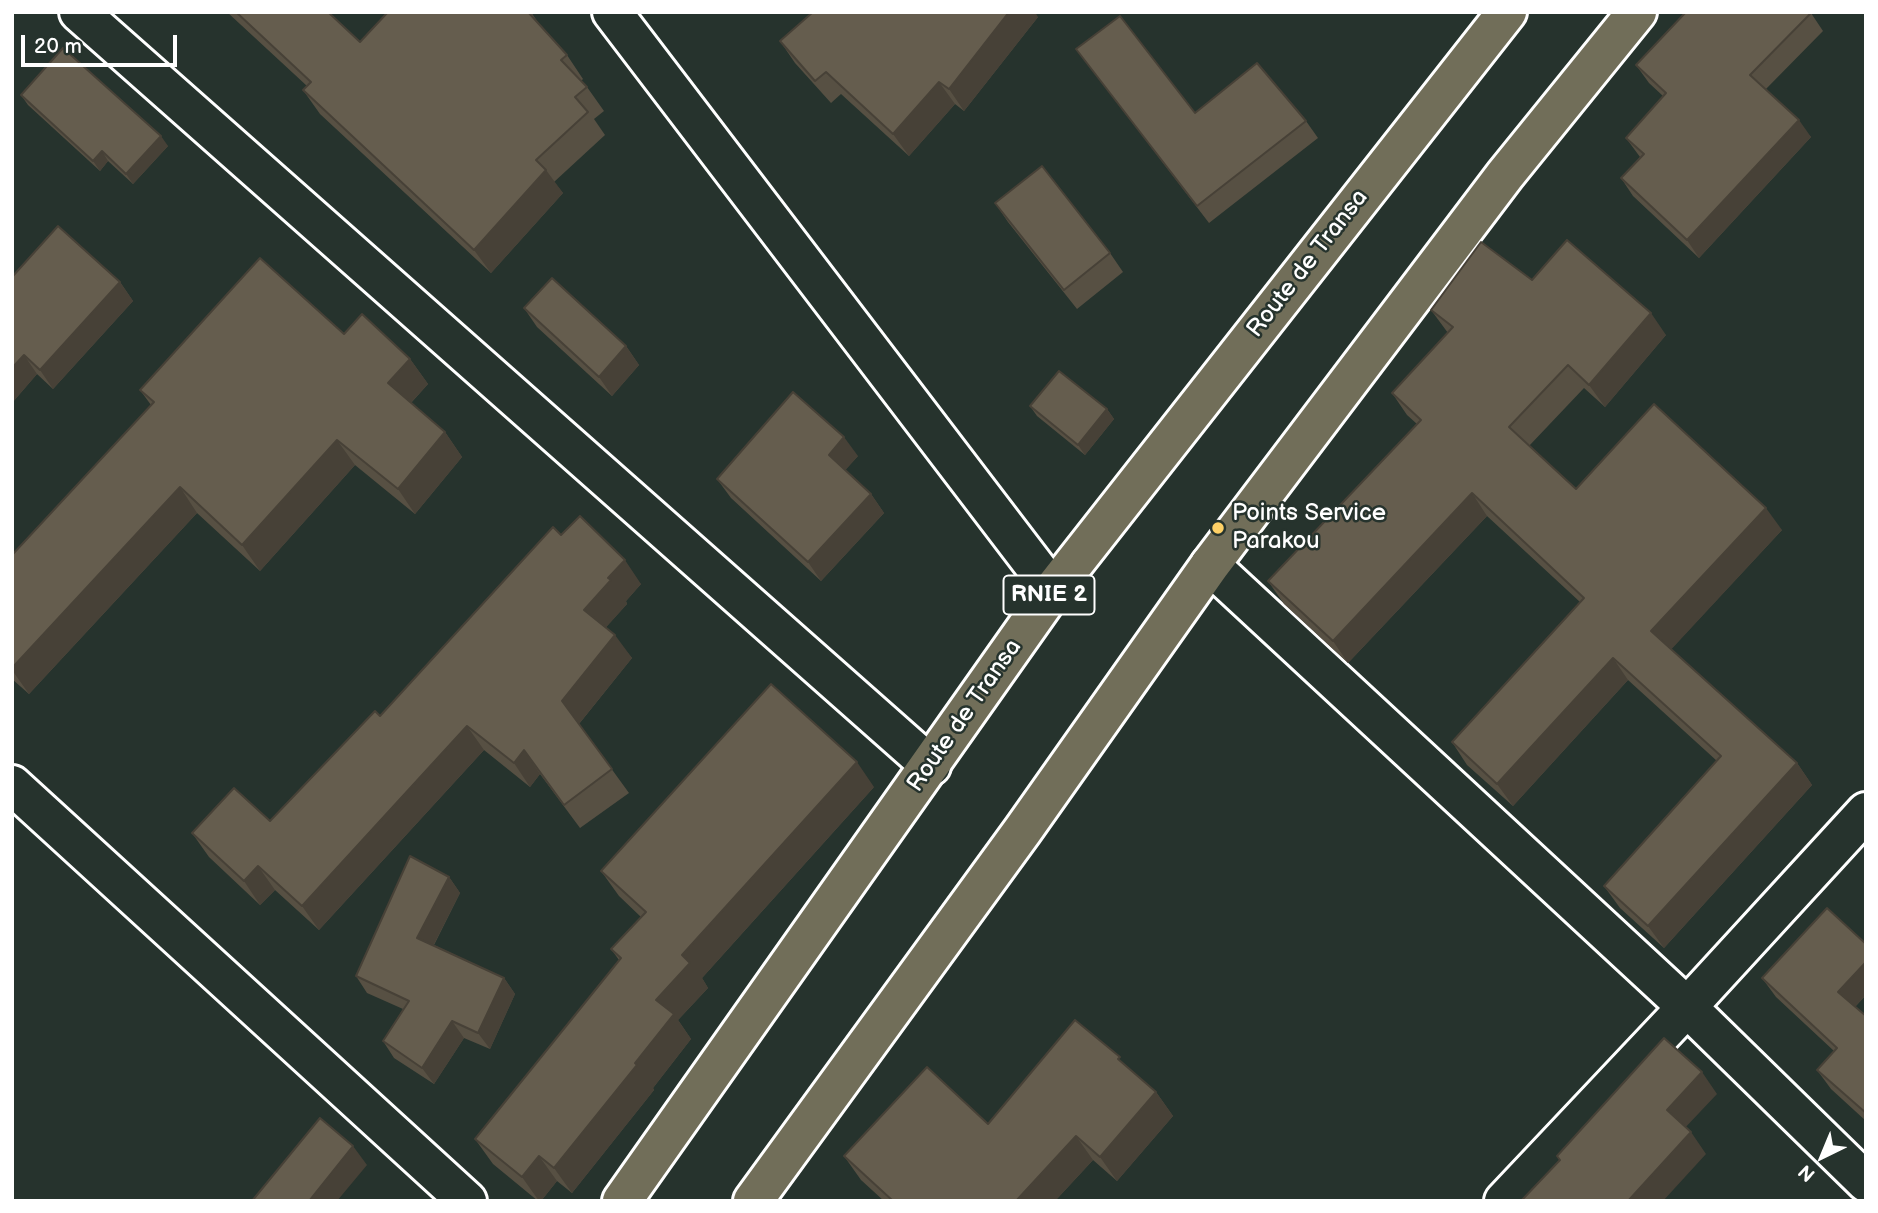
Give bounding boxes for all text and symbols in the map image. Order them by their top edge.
scale bar [24,21,180,65]
text: 20 m [34,34,82,59]
street label: Route de Transa [1241,184,1375,344]
place label: Points Service Parakou [1232,500,1386,556]
marker: Points Service Parakou [1210,520,1226,536]
road number: RNIE 2 [1004,576,1094,614]
street label: Route de Transa [902,634,1028,798]
north arrow [1787,1122,1857,1192]
text: N [1794,1159,1820,1186]

